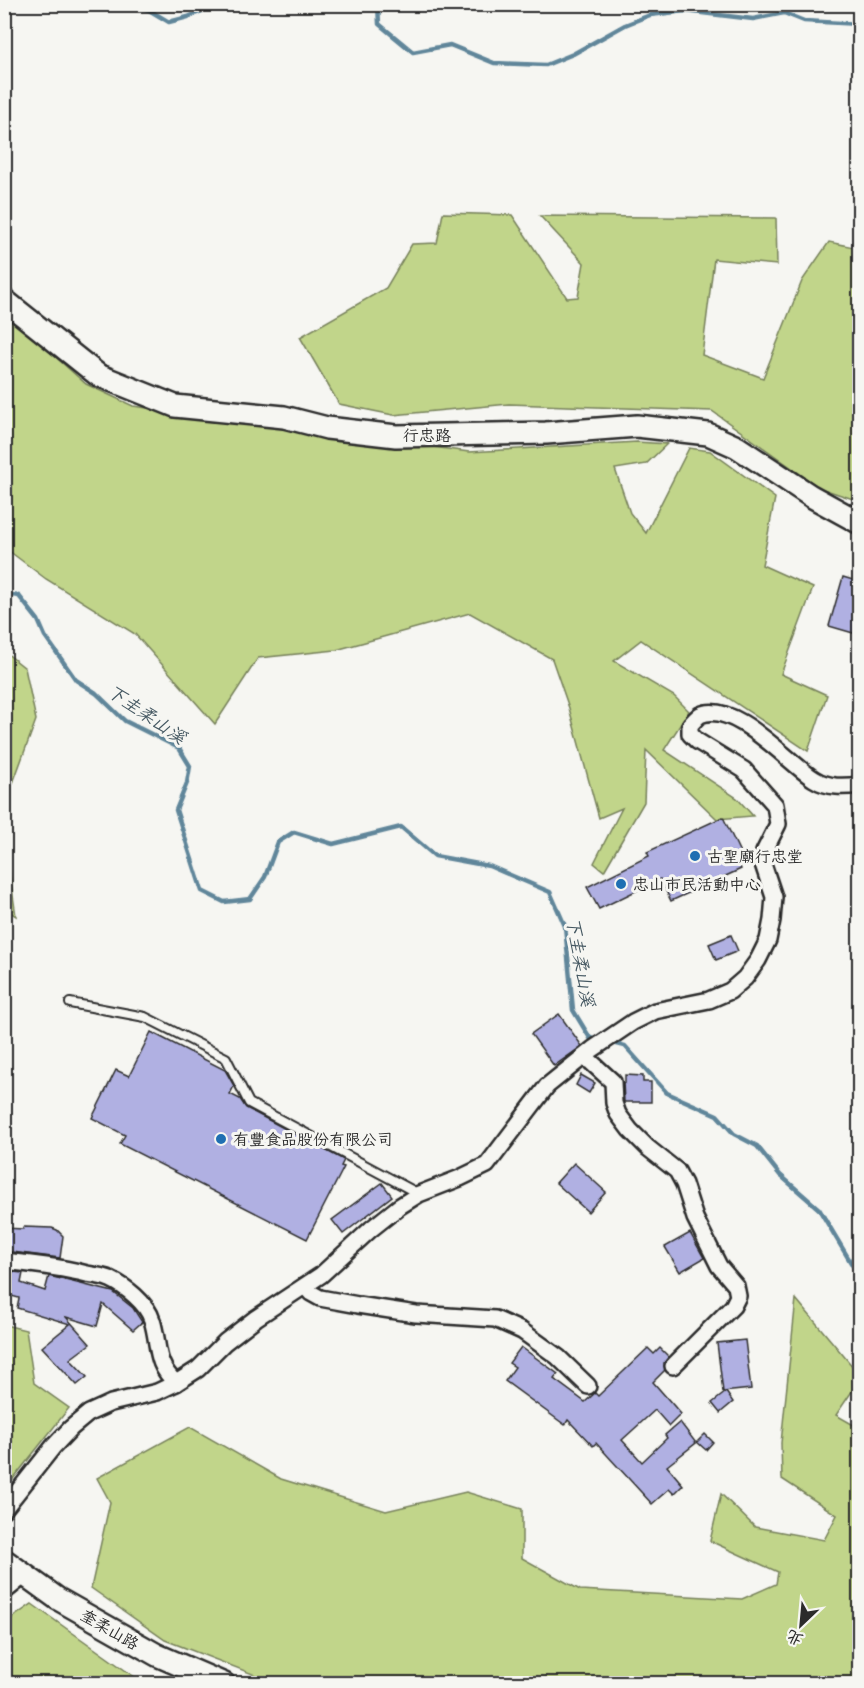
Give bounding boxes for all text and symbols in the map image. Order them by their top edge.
street label: 行忠路 [403,425,451,445]
water label: 下圭柔山溪 [103,679,192,749]
place label: 古聖廟行忠堂 [707,846,803,866]
marker: 古聖廟行忠堂 [688,849,702,863]
place label: 忠山市民活動中心 [633,874,761,894]
marker: 忠山市民活動中心 [614,877,628,891]
water label: 下圭柔山溪 [562,916,600,1009]
place label: 有豐食品股份有限公司 [233,1129,393,1149]
marker: 有豐食品股份有限公司 [214,1132,228,1146]
north arrow [771,1595,831,1655]
street label: 奎柔山路 [77,1604,143,1654]
text: 北 [783,1626,806,1651]

